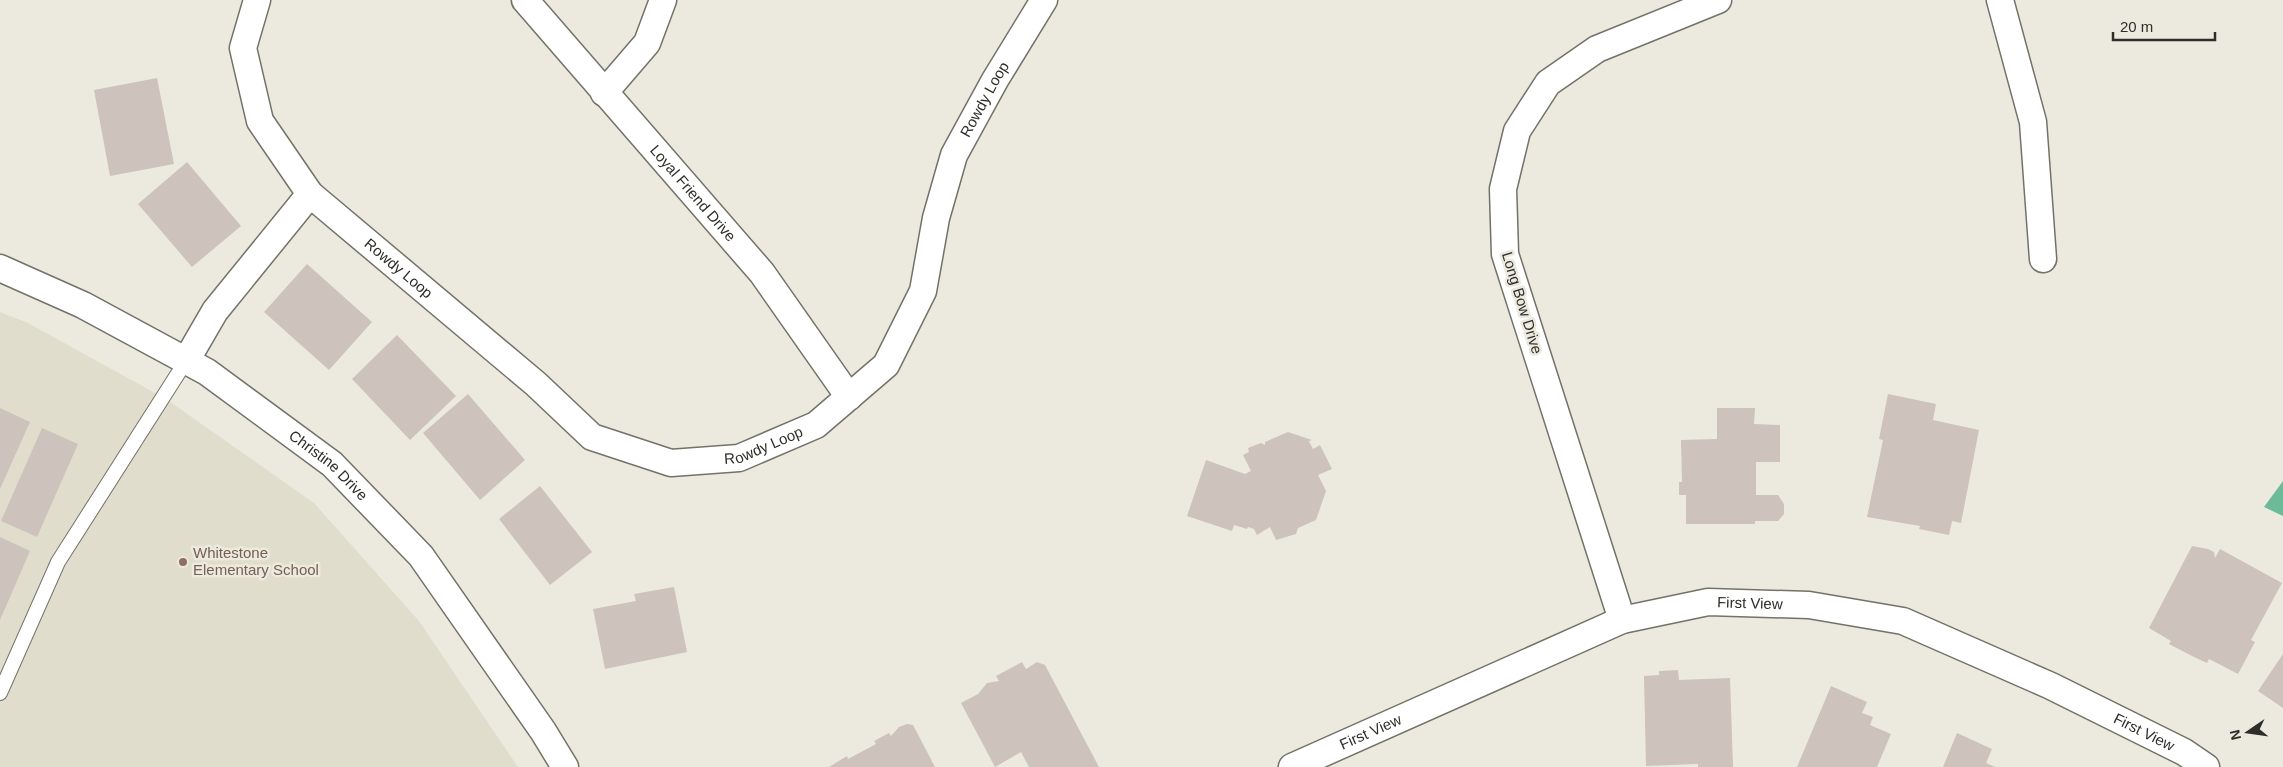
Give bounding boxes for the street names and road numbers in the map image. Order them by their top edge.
street label: Rowdy Loop [957,58,1012,140]
street label: Loyal Friend Drive [647,141,740,245]
street label: Rowdy Loop [361,235,436,301]
street label: Long Bow Drive [1499,250,1546,356]
street label: Rowdy Loop [724,423,805,467]
street label: Christine Drive [286,426,371,503]
street label: First View [1717,593,1783,612]
street label: First View [1337,710,1404,753]
street label: First View [2111,710,2178,754]

